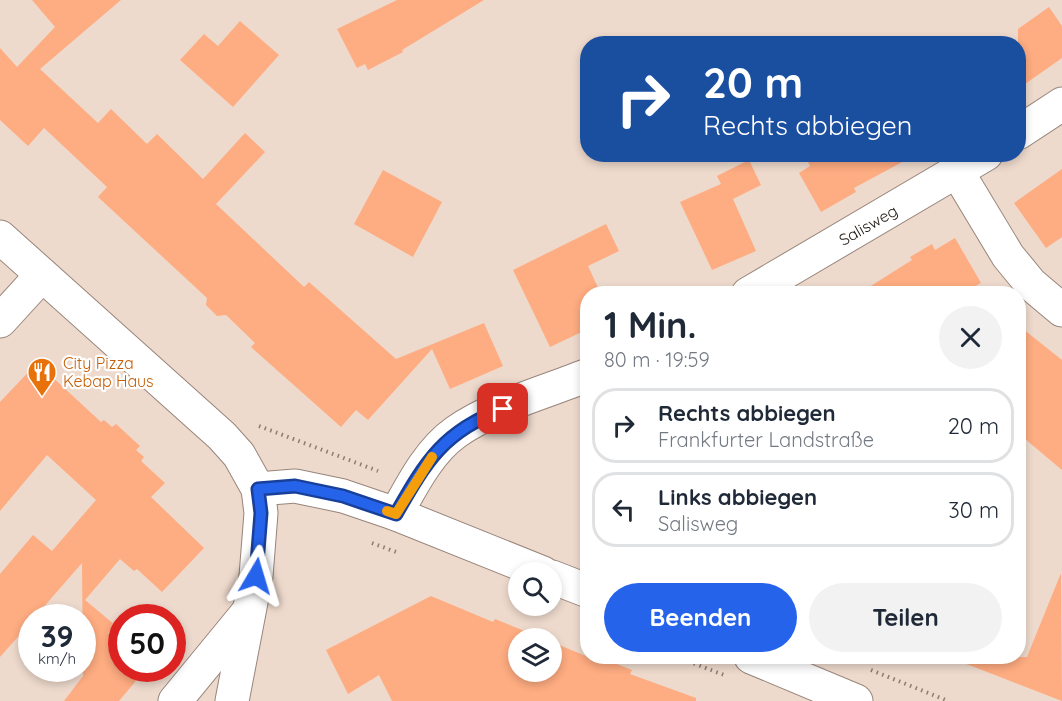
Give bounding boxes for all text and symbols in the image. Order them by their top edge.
text: 20 m [703,56,803,109]
icon: right [604,60,682,138]
text: Rechts abbiegen [703,108,912,142]
street label: Salisweg [835,200,901,250]
text: 1 Min. [604,302,696,347]
button: close [939,306,1002,369]
text: 80 m · 19:59 [604,347,710,372]
place label: City Pizza Kebap Haus [63,353,154,391]
restaurant icon: City Pizza Kebap Haus [26,356,58,398]
pin [477,383,528,434]
icon: arrive [486,392,519,425]
text: Rechts abbiegen [658,399,836,427]
icon: right [607,409,640,442]
text: 20 m [948,412,999,440]
text: Frankfurter Landstraße [658,427,874,452]
text: Links abbiegen [658,483,817,511]
icon: left [607,493,640,526]
text: 30 m [948,496,999,524]
text: Salisweg [658,511,738,536]
position arrow [224,544,288,608]
map controls [508,562,562,682]
button: search [508,562,562,616]
button: Beenden [604,583,797,652]
button: Teilen [809,583,1002,652]
speed limit sign: 50 [108,604,186,682]
text: 39 [40,617,74,655]
button: layers [508,628,562,682]
text: km/h [38,649,76,668]

